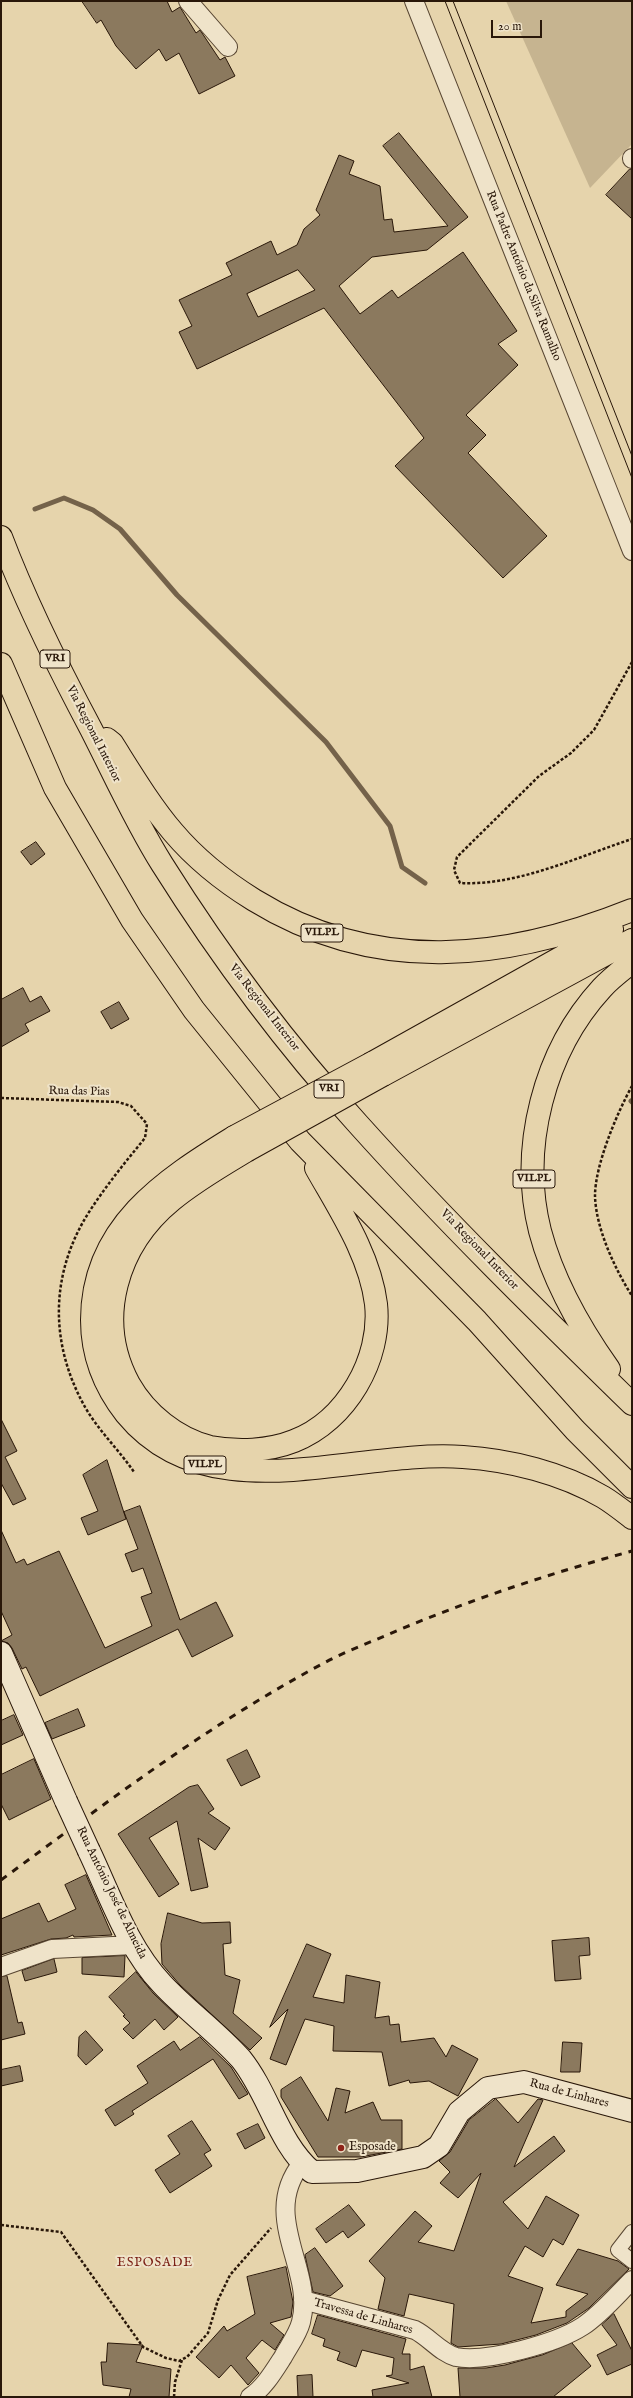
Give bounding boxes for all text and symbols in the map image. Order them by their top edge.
scale bar [493,12,544,38]
text: 20 m [498,19,521,34]
street label: Rua Padre António da Silva Ramalho [482,189,564,363]
road number: VRI [40,650,70,668]
street label: Via Regional Interior [62,683,124,785]
road number: VILPL [301,924,343,942]
street label: Via Regional Interior [226,962,302,1054]
road number: VRI [314,1080,344,1098]
street label: Rua das Pias [48,1084,110,1100]
road number: VILPL [513,1170,555,1188]
street label: Via Regional Interior [437,1207,521,1293]
road number: VILPL [184,1456,226,1474]
street label: Rua António José de Almeida [73,1824,149,1962]
street label: Rua de Linhares [528,2077,610,2111]
place label: Esposade [349,2141,396,2155]
marker: Esposade [336,2143,346,2153]
district label: ESPOSADE [117,2255,193,2271]
street label: Travessa de Linhares [312,2296,414,2338]

